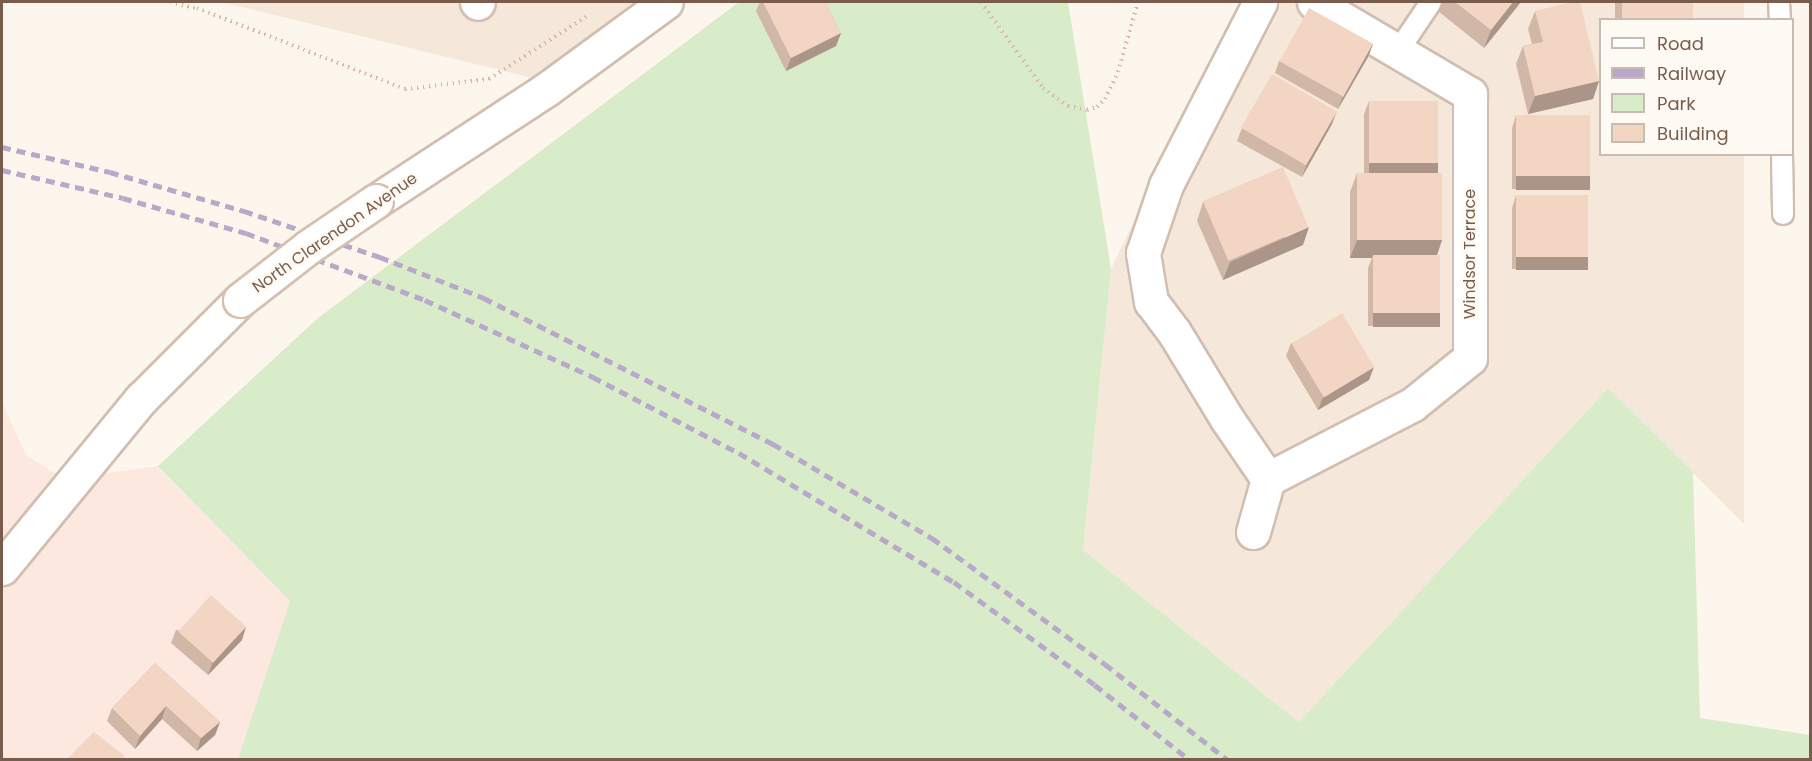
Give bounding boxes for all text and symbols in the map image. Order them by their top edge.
legend [1599,18,1794,156]
text: Road [1657,31,1704,56]
text: Railway [1657,61,1726,86]
text: Park [1657,91,1696,116]
text: Building [1657,121,1729,146]
street label: North Clarendon Avenue [249,169,421,297]
street label: Windsor Terrace [1460,189,1480,319]

